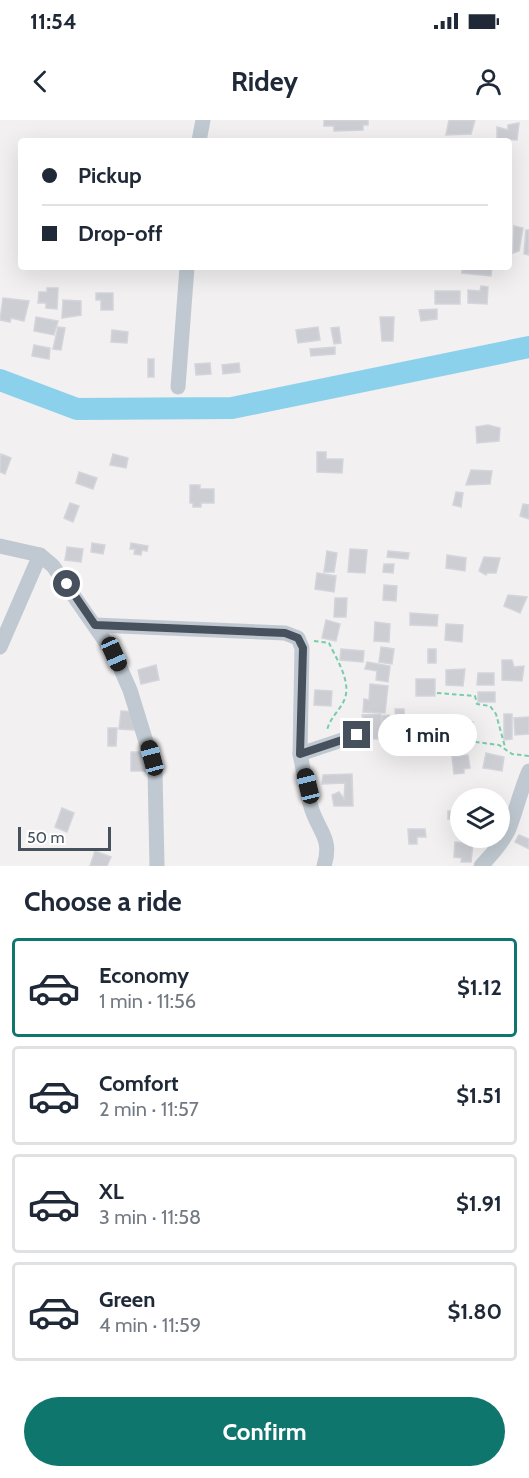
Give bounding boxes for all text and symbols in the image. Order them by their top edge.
text: 11:54 [30,8,77,35]
icon: back [24,65,57,98]
text: Ridey [231,65,298,98]
icon: person [472,65,505,98]
text: Pickup [78,162,142,189]
text: Drop-off [78,220,162,247]
route start [53,570,80,597]
car [98,634,130,674]
callout: 1 min [378,714,477,756]
route end [343,721,370,748]
text: 1 min [405,723,450,747]
car [139,738,165,778]
car [295,766,321,806]
map controls [450,788,510,848]
button: layers [450,788,510,848]
scale bar [18,824,111,852]
text: 50 m [27,828,64,847]
text: Choose a ride [24,885,182,918]
icon: car [27,961,81,1015]
text: Economy [99,962,189,989]
text: $1.12 [457,974,502,1001]
text: 1 min · 11:56 [99,989,196,1013]
icon: car [27,1069,81,1123]
text: Comfort [99,1070,178,1097]
text: $1.51 [456,1082,502,1109]
text: 2 min · 11:57 [99,1097,199,1121]
icon: car [27,1177,81,1231]
text: XL [99,1178,124,1205]
text: $1.91 [456,1190,502,1217]
text: 3 min · 11:58 [99,1205,201,1229]
icon: car [27,1285,81,1339]
text: Green [99,1286,155,1313]
text: $1.80 [447,1298,502,1325]
text: 4 min · 11:59 [99,1313,201,1337]
button: Confirm [24,1397,505,1466]

